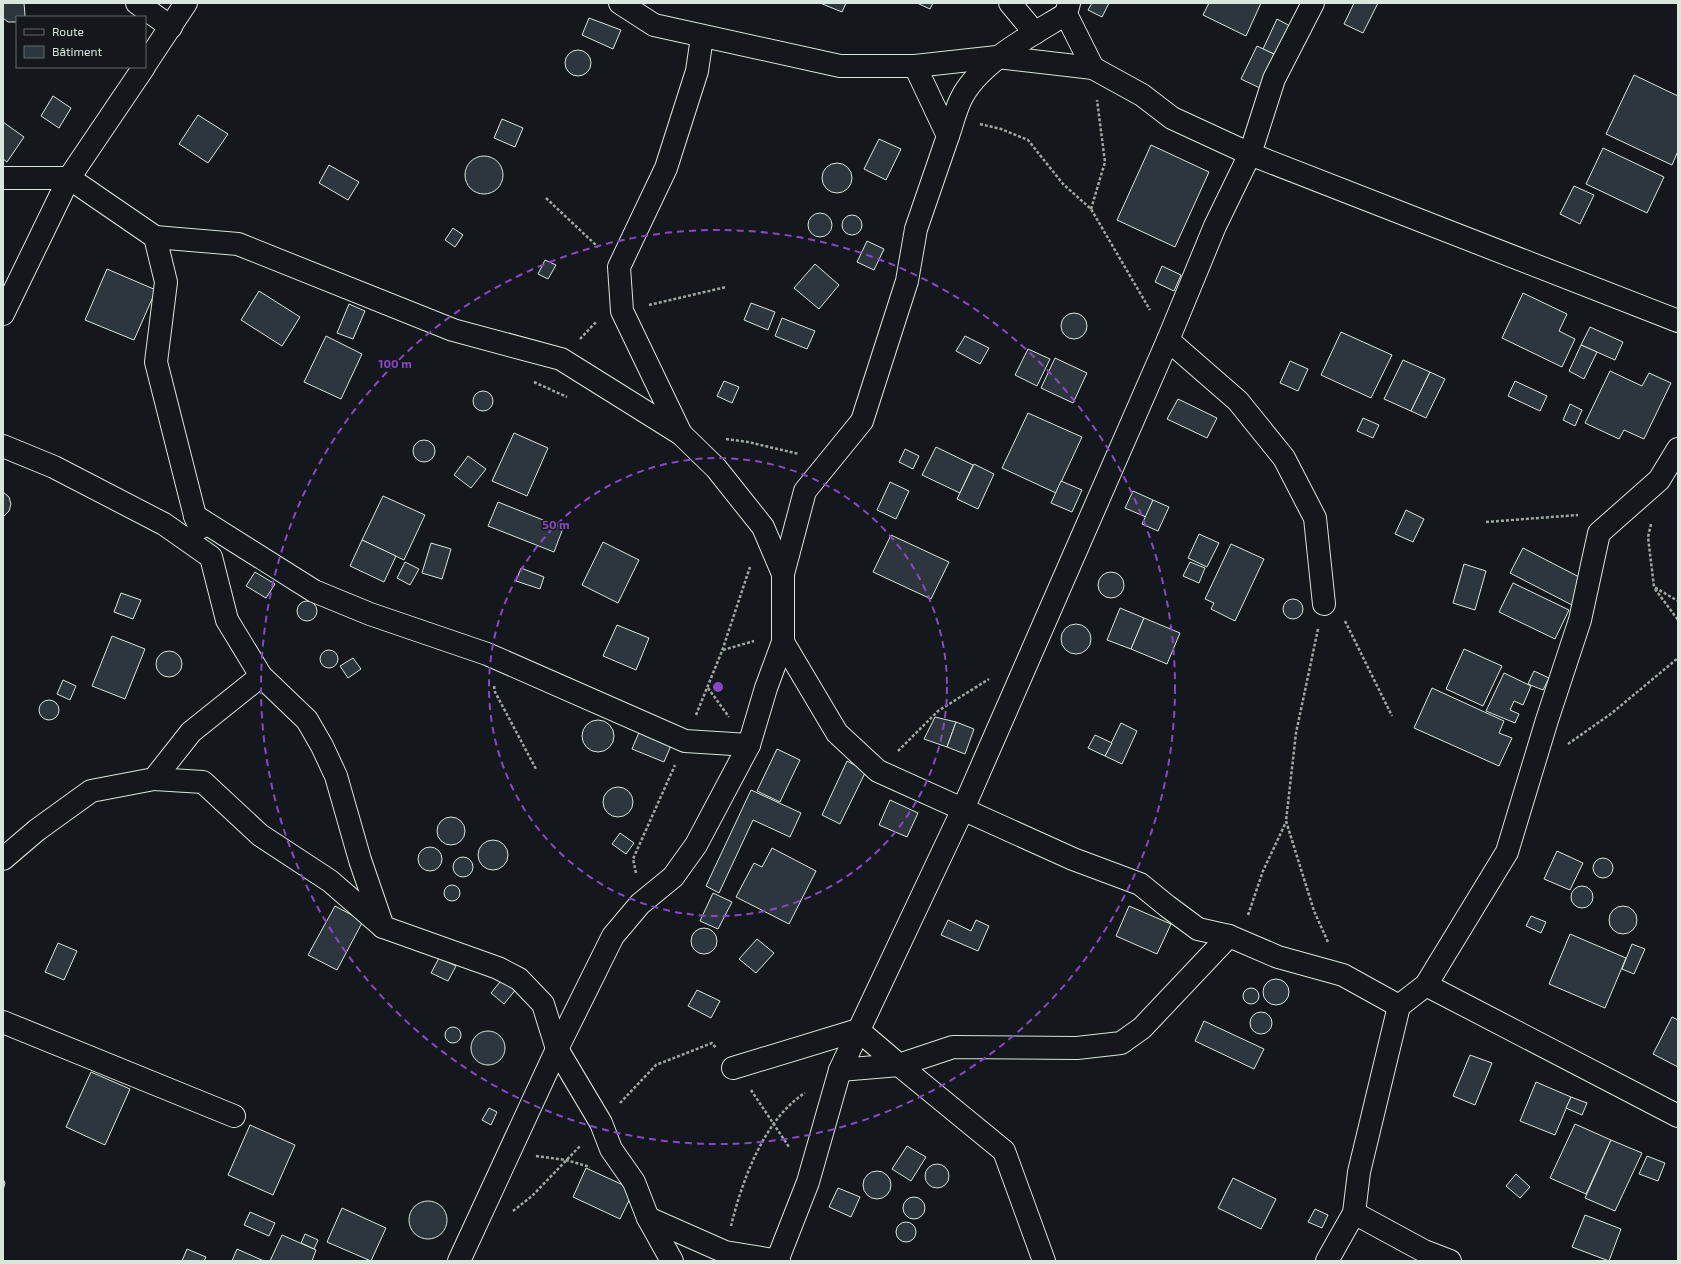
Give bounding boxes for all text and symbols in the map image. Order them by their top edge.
legend [16,16,146,68]
text: Route [52,24,84,38]
text: Bâtiment [52,44,103,58]
text: 100 m [378,356,412,370]
text: 50 m [542,517,570,531]
centre of rings [711,680,725,694]

